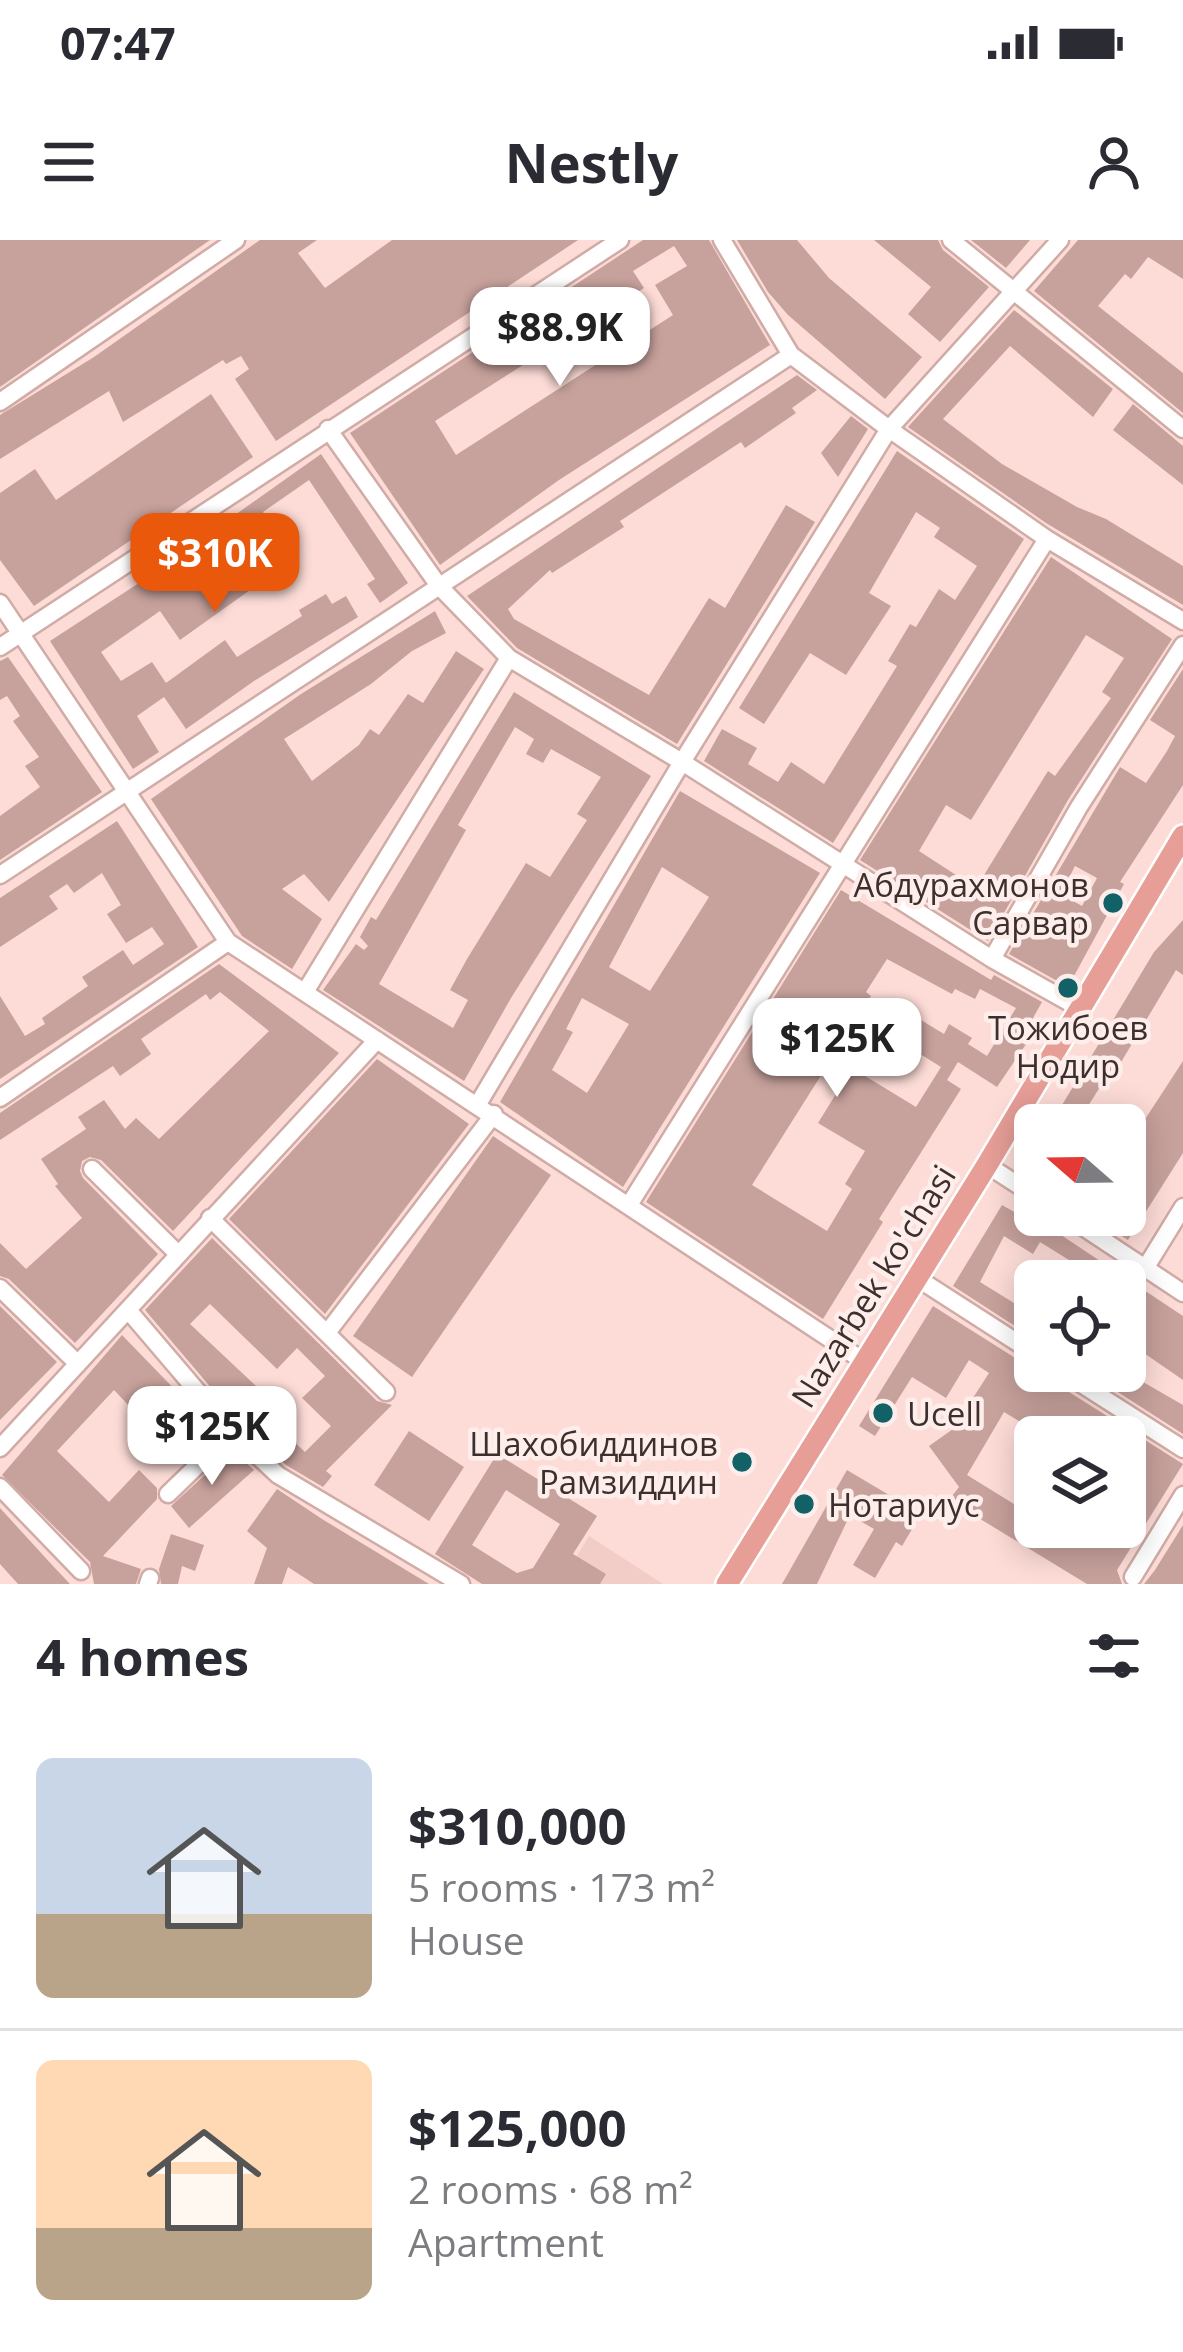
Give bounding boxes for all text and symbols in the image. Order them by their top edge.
text: 07:47 [60,12,176,73]
text: Nestly [505,125,678,199]
icon: menu [36,129,102,195]
icon: person [1081,129,1147,195]
pin: $88.9K [462,287,658,389]
text: $88.9K [497,299,623,352]
pin: $310K [131,513,299,615]
text: $310K [157,525,273,578]
place label: Абдурахмонов Сарвар [853,862,1089,945]
marker: Абдурахмонов Сарвар [1100,890,1126,916]
marker: Тожибоев Нодир [1055,975,1081,1001]
pin: $125K [753,998,921,1100]
place label: Тожибоев Нодир [988,1005,1148,1088]
text: $125K [779,1010,895,1063]
north arrow [1014,1104,1146,1236]
map controls [1014,1104,1146,1548]
street label: Nazarbek ko'chasi [780,1156,966,1416]
button: locate [1014,1260,1146,1392]
pin: $125K [128,1386,296,1488]
place label: Ucell [907,1391,982,1436]
text: $125K [154,1398,270,1451]
marker: Ucell [870,1400,896,1426]
button: layers [1014,1416,1146,1548]
place label: Шахобиддинов Рамзиддин [469,1421,718,1504]
marker: Шахобиддинов Рамзиддин [729,1449,755,1475]
place label: Нотариус [828,1482,980,1527]
marker: Нотариус [791,1491,817,1517]
text: 4 homes [36,1621,249,1691]
icon: filters [1081,1623,1147,1689]
text: $310,000 [408,1790,627,1860]
icon: home [132,1806,276,1950]
text: 5 rooms · 173 m² [408,1860,715,1913]
text: House [408,1913,525,1966]
text: $125,000 [408,2092,627,2162]
icon: home [132,2108,276,2252]
text: 2 rooms · 68 m² [408,2162,693,2215]
text: Apartment [408,2215,604,2268]

